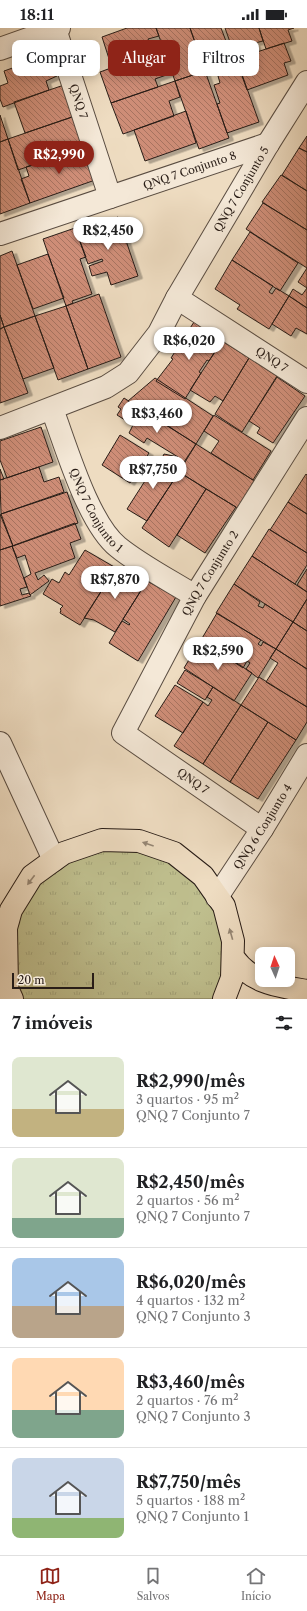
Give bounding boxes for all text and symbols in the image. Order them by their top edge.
text: 18:11 [20,5,54,24]
chip: Comprar [12,40,100,76]
chip: Alugar [108,40,180,76]
chip: Filtros [188,40,259,76]
street label: QNQ 7 [66,82,91,121]
pin: R$2,990 [22,141,96,175]
street label: QNQ 7 Conjunto 5 [211,144,272,235]
text: R$2,990 [33,146,85,162]
street label: QNQ 7 Conjunto 8 [141,148,238,192]
pin: R$2,450 [71,217,145,251]
text: R$2,450 [82,222,134,238]
pin: R$6,020 [152,327,226,361]
text: R$6,020 [163,332,215,348]
street label: QNQ 7 [253,344,291,375]
pin: R$3,460 [120,400,194,434]
text: R$3,460 [131,405,183,421]
pin: R$7,750 [116,456,190,490]
text: R$7,750 [129,461,177,477]
street label: QNQ 7 Conjunto 1 [67,466,126,555]
street label: QNQ 7 Conjunto 2 [179,528,241,618]
pin: R$7,870 [78,566,152,600]
text: R$7,870 [90,571,140,587]
pin: R$2,590 [181,637,255,671]
text: R$2,590 [192,642,244,658]
street label: QNQ 7 [174,765,212,797]
street label: QNQ 6 Conjunto 4 [230,781,295,872]
one-way arrow [141,841,153,847]
one-way arrow [26,875,35,886]
one-way arrow [228,928,234,940]
north arrow [255,947,295,987]
map controls [255,947,295,987]
scale bar [12,971,94,990]
text: 20 m [18,973,44,987]
icon: filters [273,1012,295,1034]
text: 7 imóveis [12,1013,93,1033]
text: R$2,990/mês [136,1071,245,1091]
icon: home [44,1073,92,1121]
text: 3 quartos · 95 m² [136,1091,239,1107]
text: QNQ 7 Conjunto 7 [136,1107,250,1123]
text: R$2,450/mês [136,1172,245,1192]
icon: home [44,1174,92,1222]
text: 2 quartos · 56 m² [136,1192,240,1208]
text: QNQ 7 Conjunto 7 [136,1208,250,1224]
text: R$6,020/mês [136,1272,246,1292]
icon: home [44,1274,92,1322]
text: 4 quartos · 132 m² [136,1292,245,1308]
text: QNQ 7 Conjunto 3 [136,1308,251,1324]
text: R$3,460/mês [136,1372,245,1392]
icon: home [44,1374,92,1422]
text: 2 quartos · 76 m² [136,1392,239,1408]
text: QNQ 7 Conjunto 3 [136,1408,251,1424]
text: R$7,750/mês [136,1472,241,1492]
icon: home [44,1474,92,1522]
text: 5 quartos · 188 m² [136,1492,245,1508]
text: QNQ 7 Conjunto 1 [136,1508,249,1524]
tab: Mapa [36,1565,65,1603]
tab: Salvos [137,1565,169,1603]
tab: Início [241,1565,271,1603]

